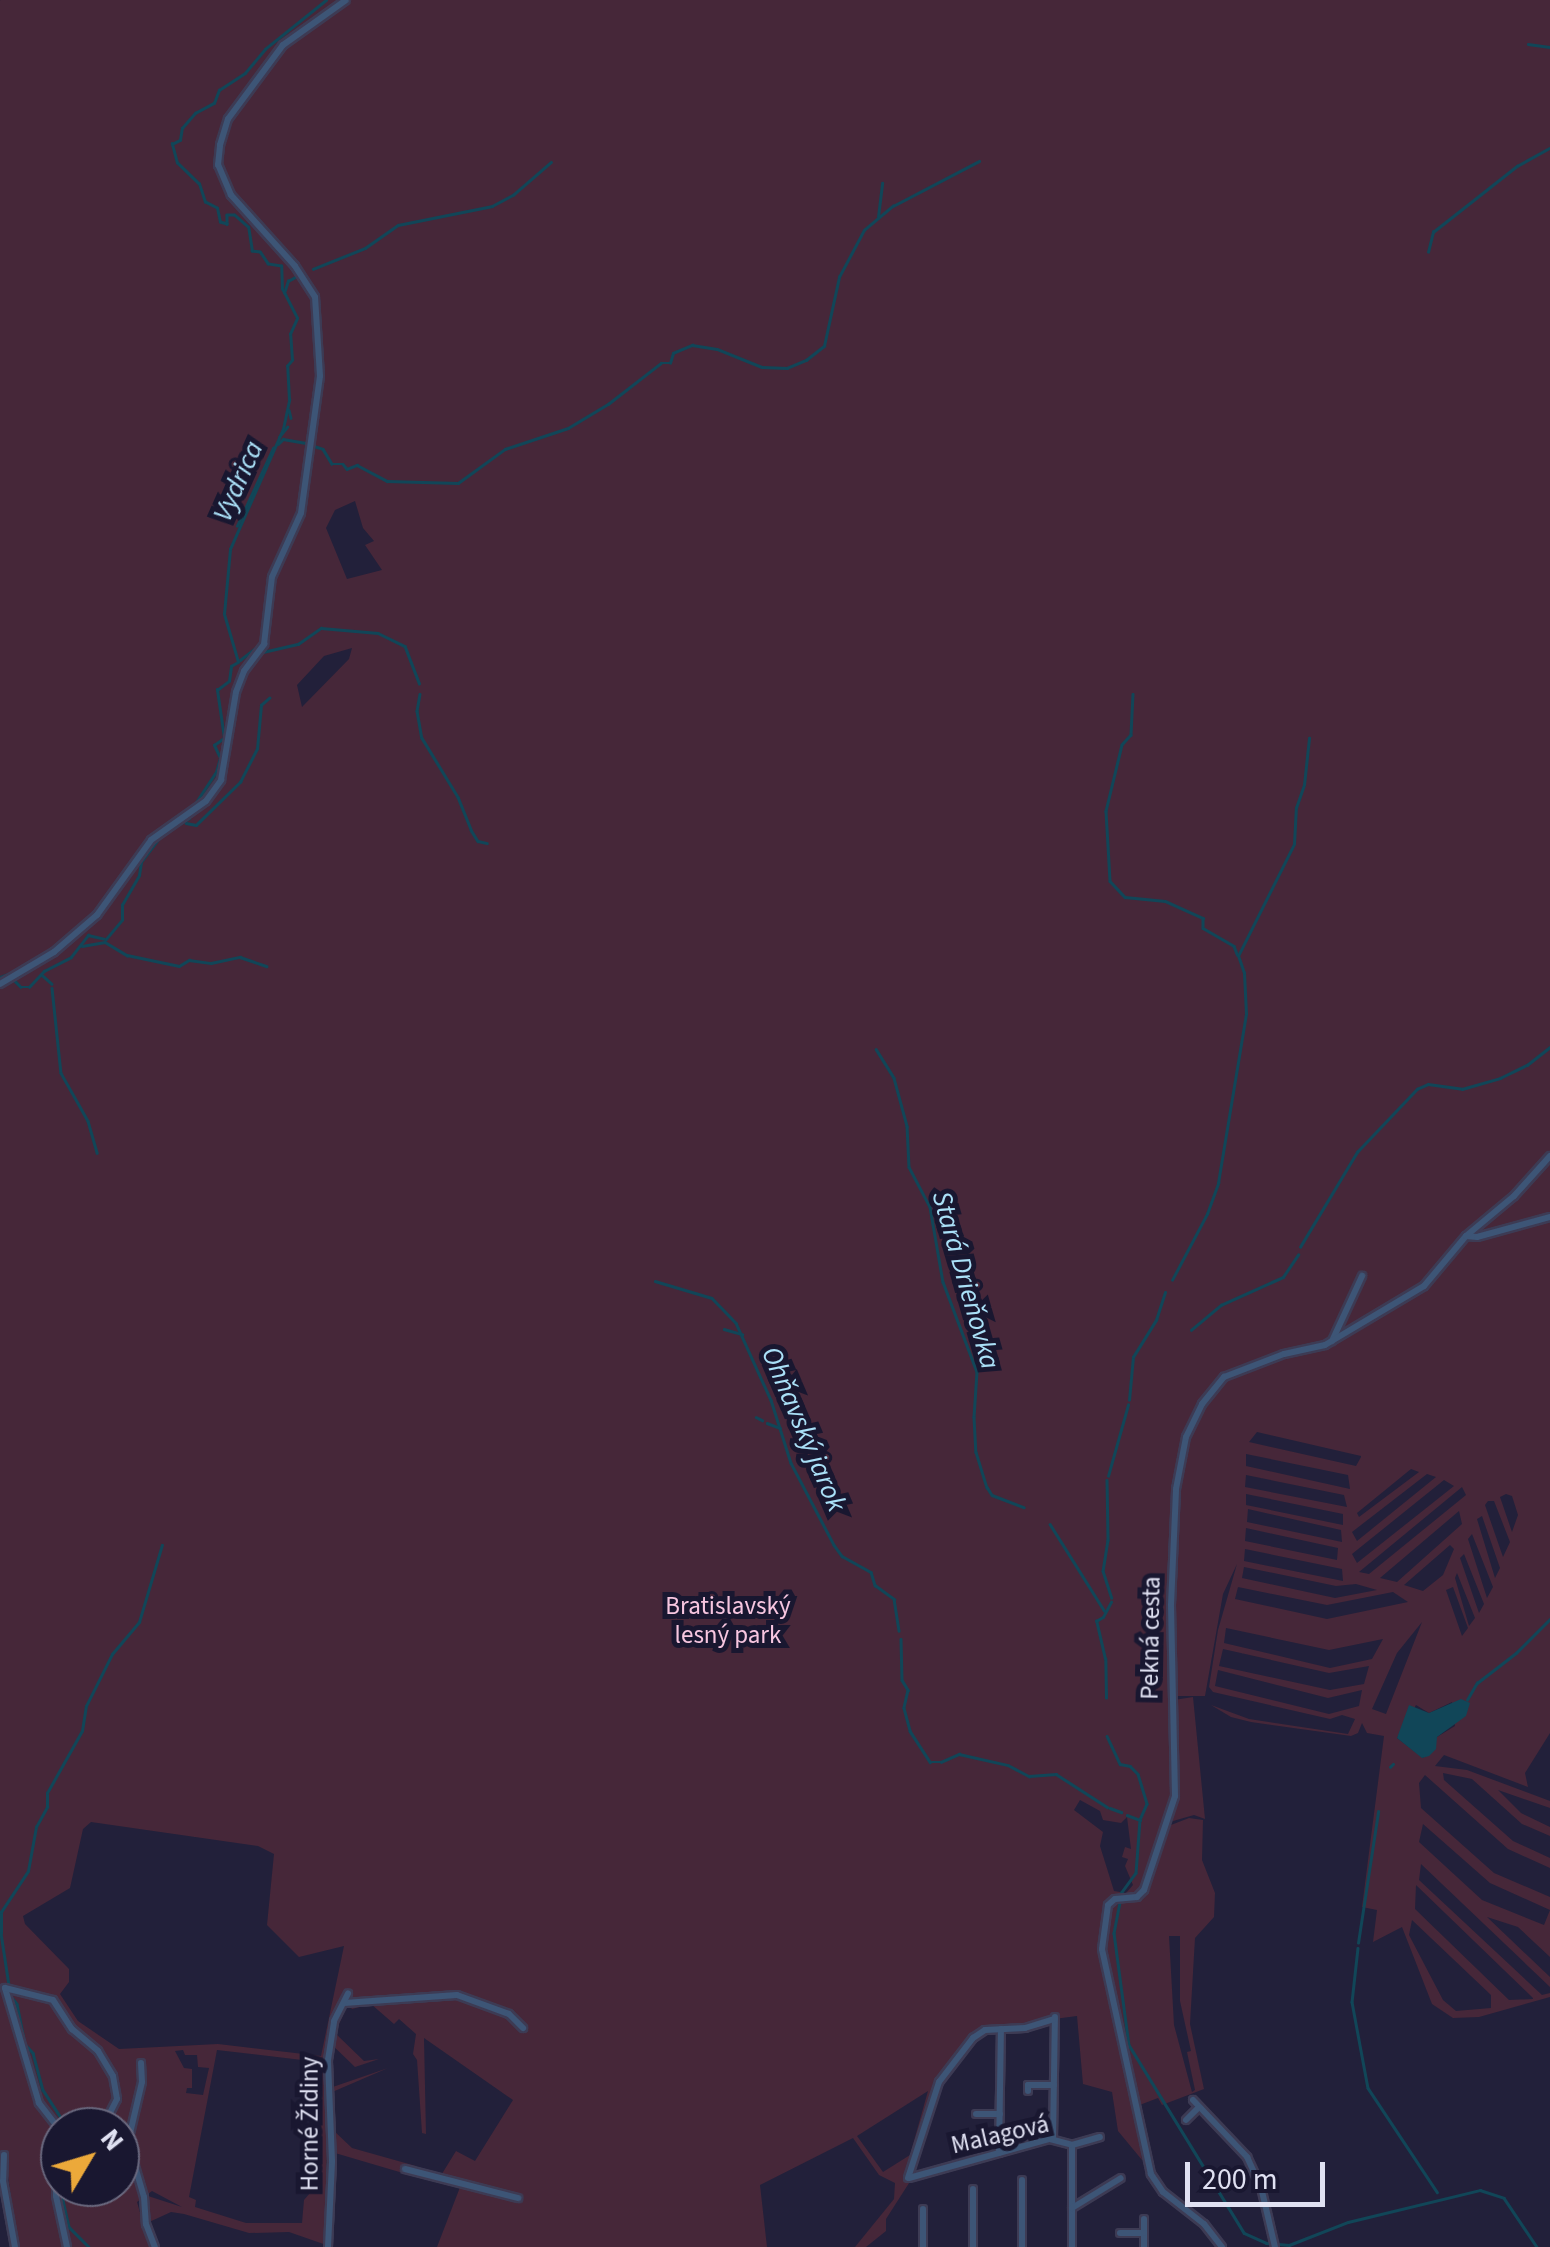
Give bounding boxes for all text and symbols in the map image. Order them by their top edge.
water label: Vydrica [205,436,271,526]
water label: Stará Drieňovka [925,1187,1007,1373]
water label: Ohňavský jarok [754,1341,854,1517]
street label: Pekná cesta [1135,1576,1167,1700]
park label: Bratislavský lesný park [665,1592,791,1651]
street label: Horné Židiny [295,2057,325,2191]
north arrow [40,2107,140,2207]
street label: Malagová [948,2109,1052,2161]
text: N [91,2120,134,2159]
scale bar [1190,2142,1330,2204]
text: 200 m [1202,2158,1278,2201]

